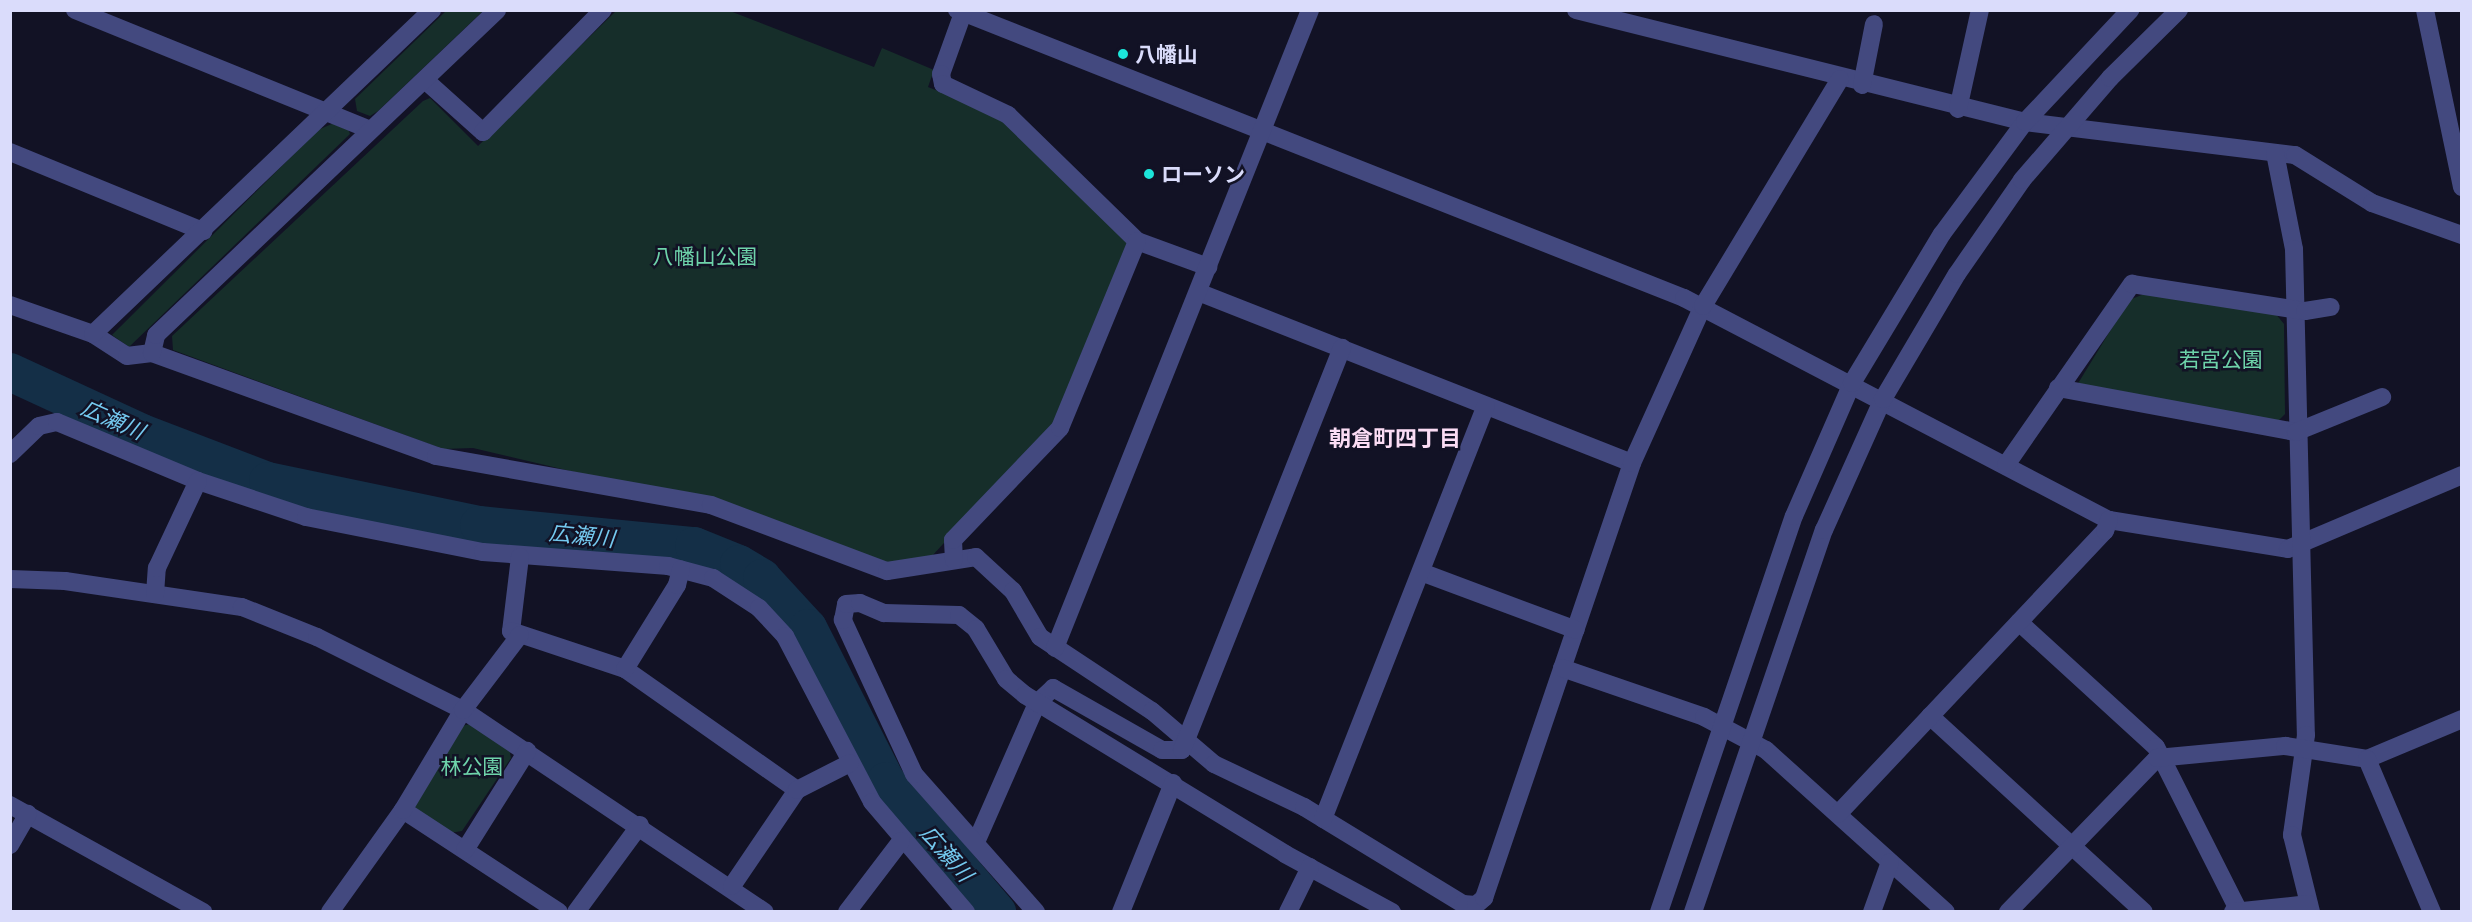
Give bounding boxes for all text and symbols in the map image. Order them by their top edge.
place label: 八幡山 [1135,41,1198,67]
marker: 八幡山 [1116,47,1130,61]
place label: ローソン [1161,161,1245,187]
marker: ローソン [1142,167,1156,181]
park label: 八幡山公園 [653,243,757,269]
park label: 若宮公園 [2179,346,2263,372]
water label: 広瀬川 [77,394,149,444]
district label: 朝倉町四丁目 [1329,425,1461,451]
water label: 広瀬川 [548,518,616,552]
park label: 林公園 [441,753,503,779]
water label: 広瀬川 [915,819,979,887]

